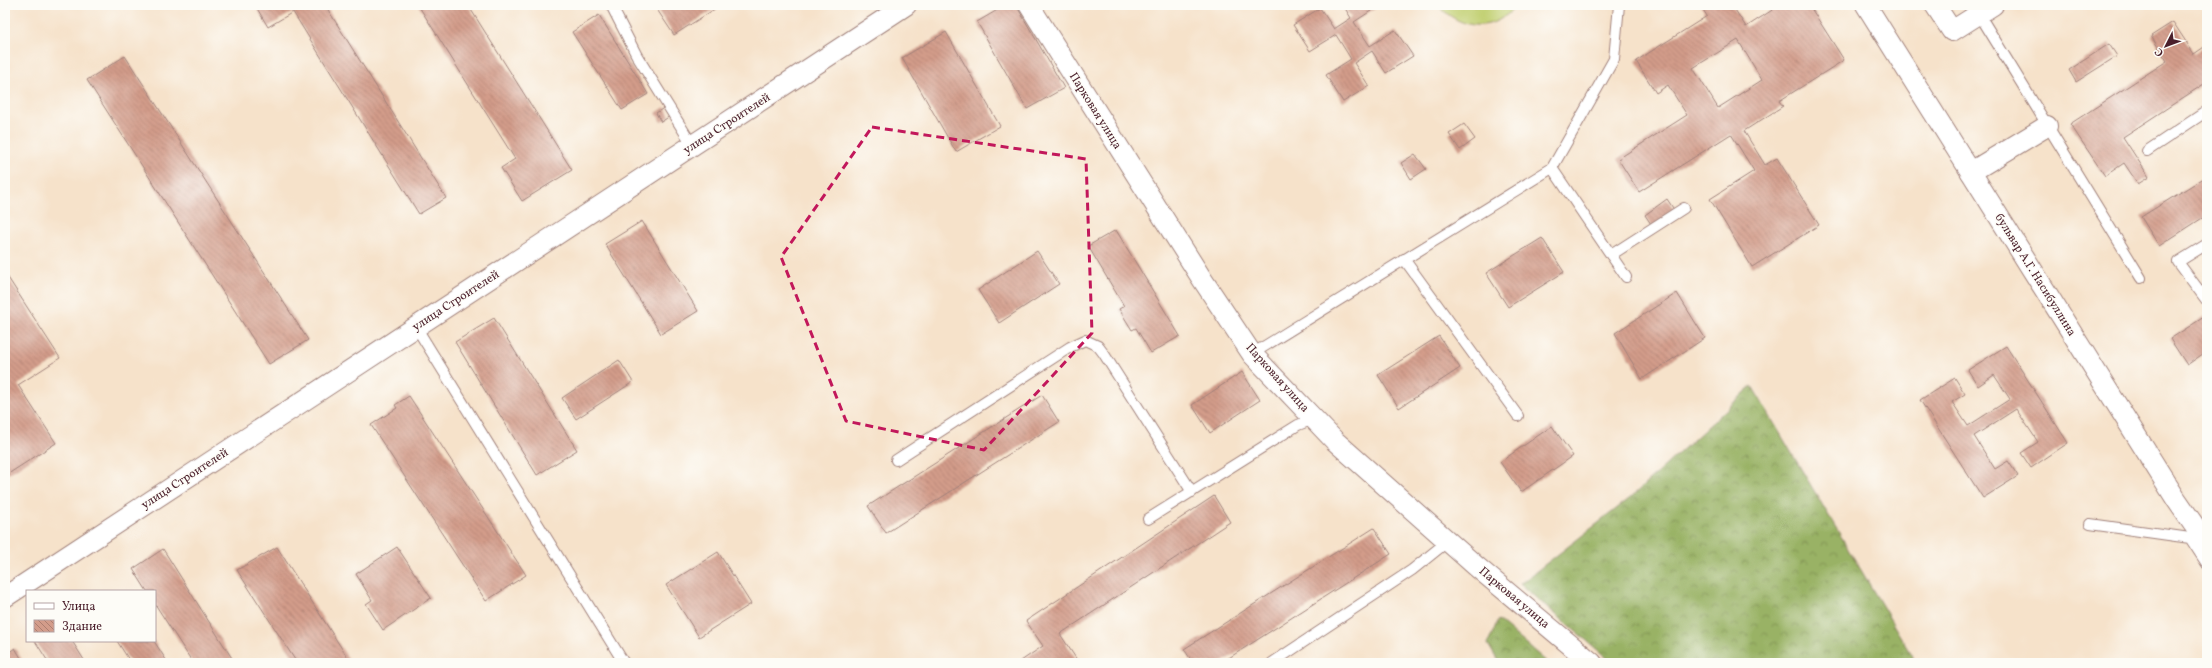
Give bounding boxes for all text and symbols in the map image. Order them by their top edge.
north arrow [2146,26,2186,66]
text: С [2152,44,2168,59]
street label: Парковая улица [1065,70,1125,152]
street label: улица Строителей [680,90,774,158]
street label: бульвар А.Г. Насибуллина [1991,211,2079,339]
street label: улица Строителей [409,267,503,335]
street label: Парковая улица [1242,340,1312,416]
street label: улица Строителей [138,445,232,513]
street label: Парковая улица [1475,564,1553,632]
legend [26,590,156,642]
text: Улица [62,599,95,615]
text: Здание [62,619,102,635]

